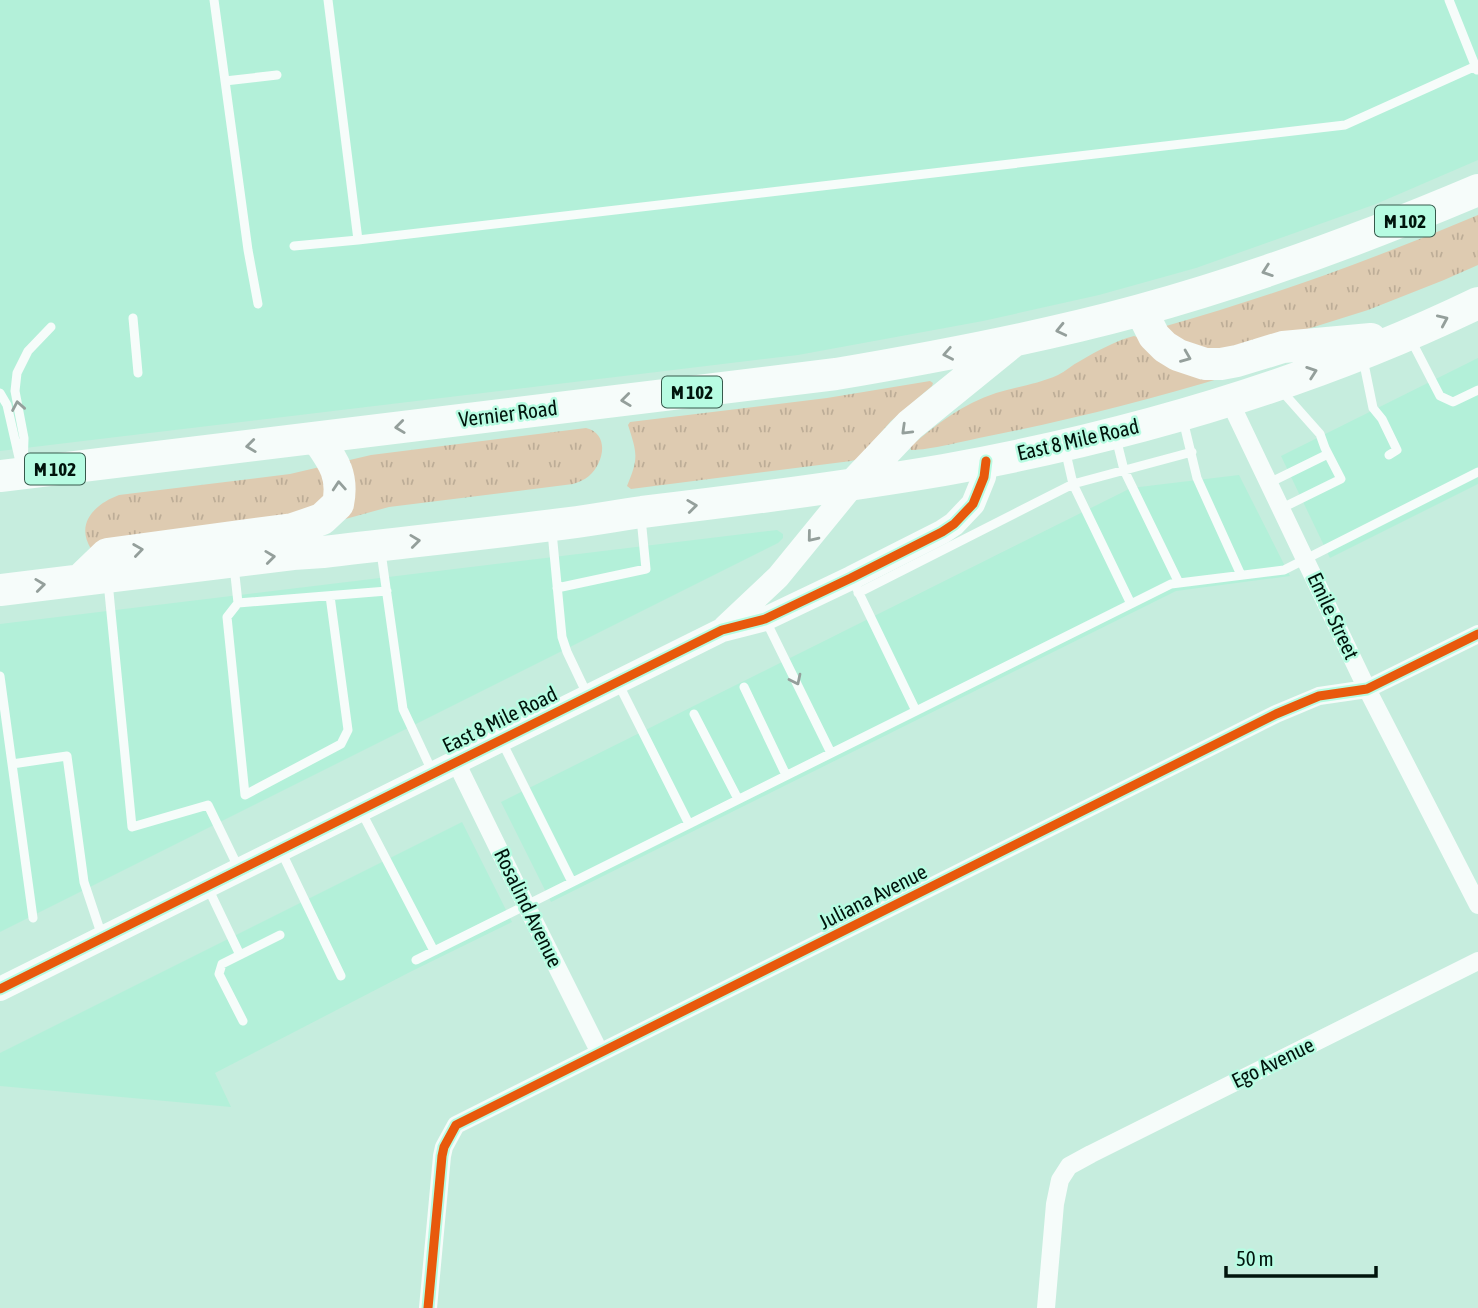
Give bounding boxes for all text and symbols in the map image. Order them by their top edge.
road number: M 102 [1375,206,1435,236]
one-way arrow [1261,263,1273,277]
one-way arrow [1436,314,1448,328]
one-way arrow [1055,322,1067,336]
one-way arrow [942,346,954,361]
one-way arrow [1179,349,1191,363]
one-way arrow [1305,367,1317,381]
road number: M 102 [662,376,722,408]
one-way arrow [620,392,632,407]
street label: Vernier Road [457,395,559,431]
one-way arrow [11,400,26,412]
street label: East 8 Mile Road [1014,413,1141,465]
one-way arrow [394,420,406,435]
one-way arrow [901,422,914,435]
one-way arrow [245,438,257,453]
road number: M 102 [25,454,85,484]
one-way arrow [331,480,346,491]
one-way arrow [686,499,698,514]
one-way arrow [807,529,820,542]
one-way arrow [409,534,420,549]
one-way arrow [132,542,144,557]
one-way arrow [264,549,276,564]
street label: Emile Street [1303,568,1364,663]
one-way arrow [34,577,46,592]
one-way arrow [787,673,801,685]
street label: East 8 Mile Road [438,681,561,757]
street label: Rosalind Avenue [490,844,568,971]
street label: Juliana Avenue [815,859,931,934]
street label: Ego Avenue [1228,1032,1318,1092]
scale bar [1226,1234,1376,1278]
text: 50 m [1236,1246,1274,1270]

